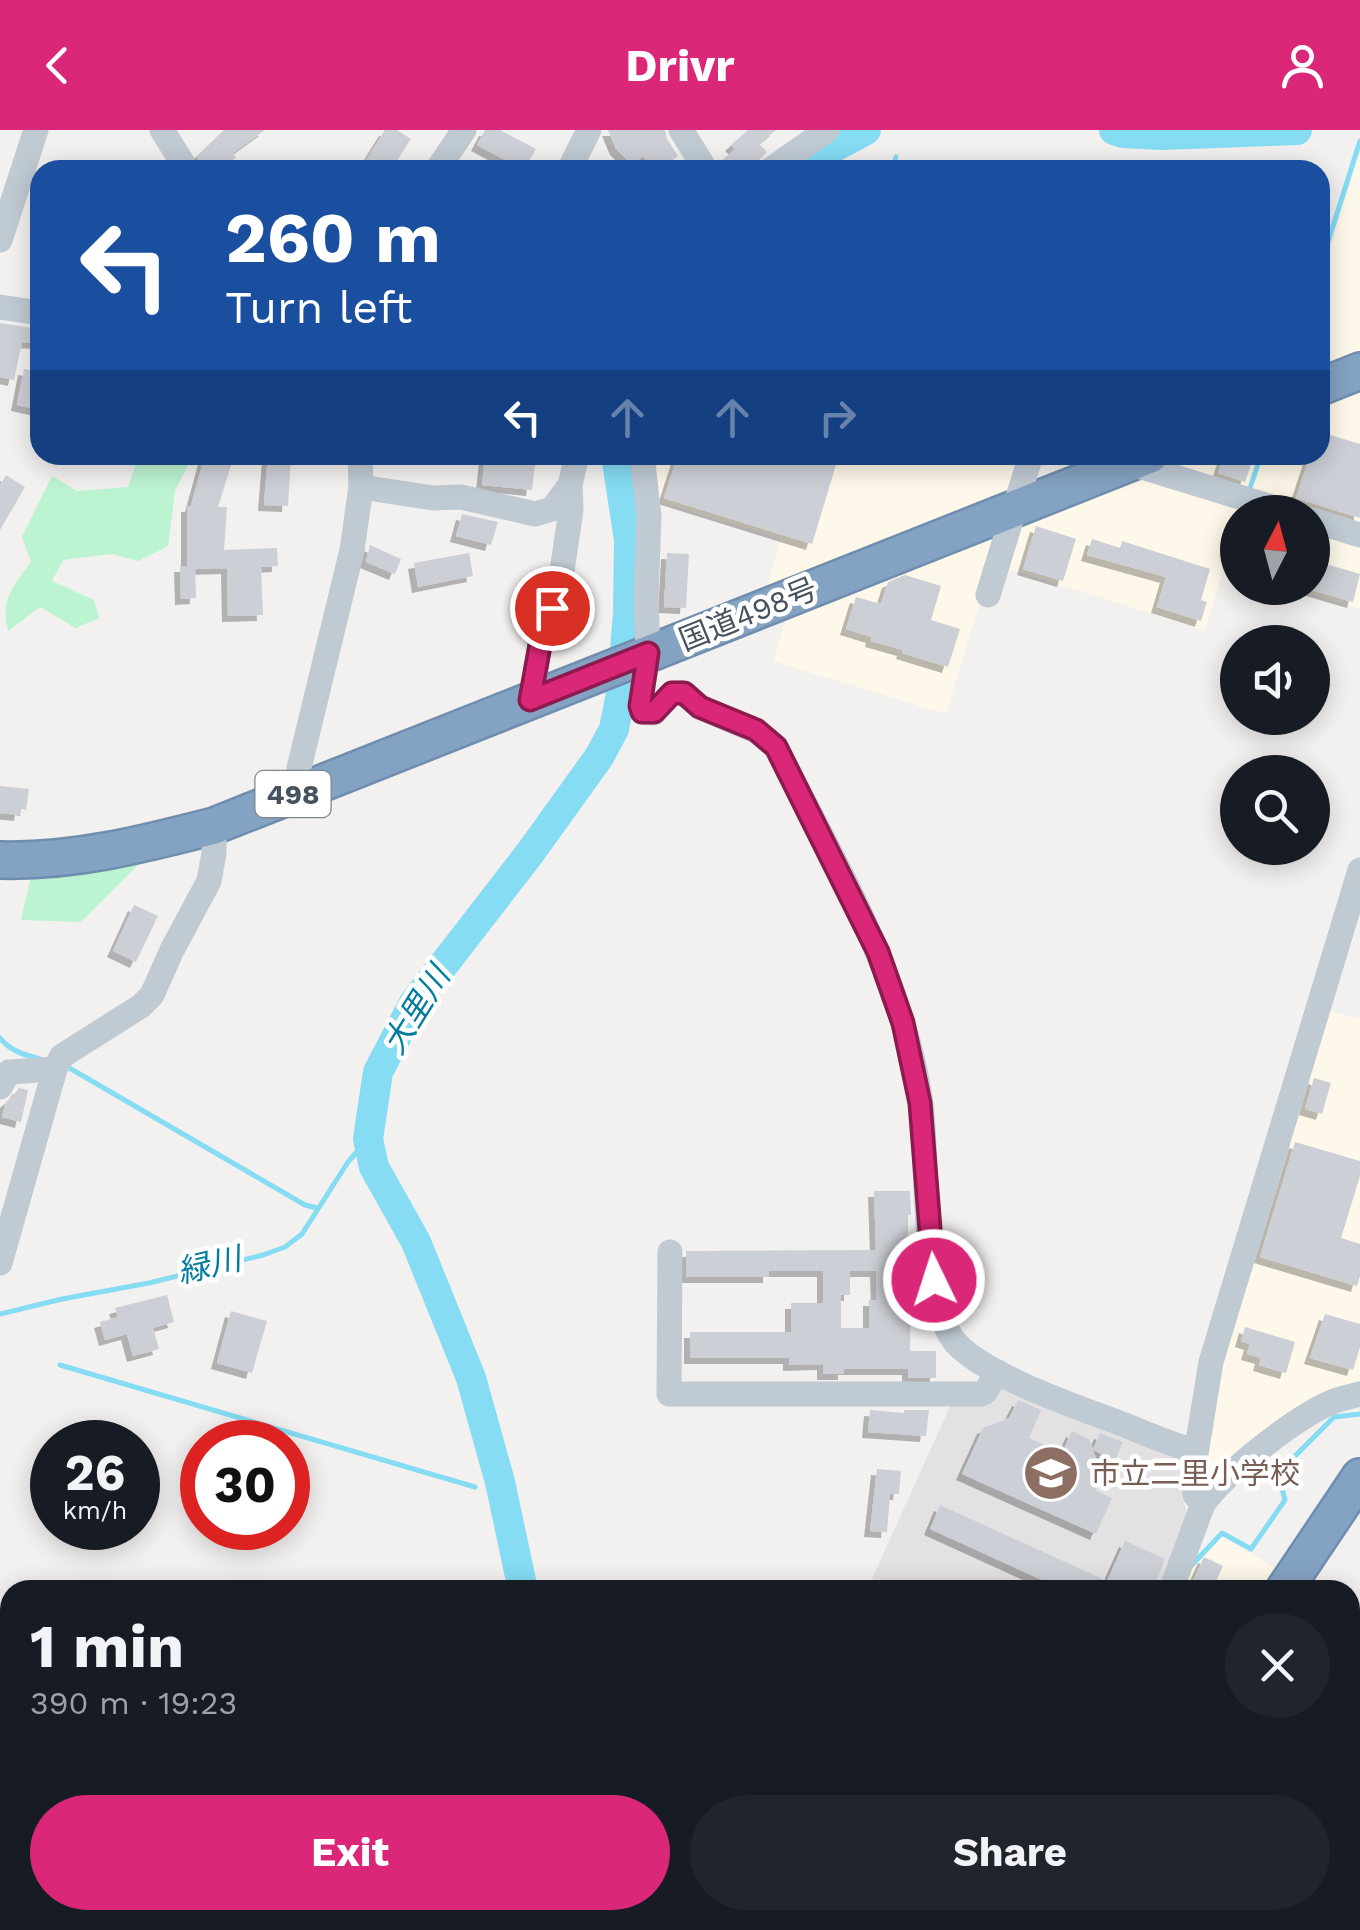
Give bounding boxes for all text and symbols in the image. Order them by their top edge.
icon: back [30,38,85,93]
icon: person [1275,38,1330,93]
text: Drivr [625,39,735,92]
text: 260 m [225,197,441,279]
icon: left [60,200,190,330]
text: Turn left [225,281,412,334]
icon: left [495,390,550,445]
icon: ahead [600,390,655,445]
icon: ahead [705,390,760,445]
icon: right [810,390,865,445]
north arrow [1220,495,1330,605]
map controls [1220,495,1330,865]
pin [510,566,595,651]
street label: 国道498号 [674,571,822,657]
icon: arrive [525,581,580,636]
button: sound [1220,625,1330,735]
button: search [1220,755,1330,865]
road number: 498 [256,771,330,817]
water label: 大里川 [374,957,459,1061]
position arrow [882,1228,986,1332]
water label: 緑川 [174,1239,247,1291]
speed limit sign: 30 [180,1420,310,1550]
text: 26 [65,1443,125,1502]
school or university icon: 市立二里小学校 [1021,1443,1081,1503]
place label: 市立二里小学校 [1090,1456,1300,1491]
text: km/h [63,1496,127,1525]
text: 1 min [30,1611,184,1682]
button: close [1225,1613,1330,1718]
text: 390 m · 19:23 [30,1684,237,1722]
button: Exit [30,1795,670,1910]
button: Share [690,1795,1330,1910]

